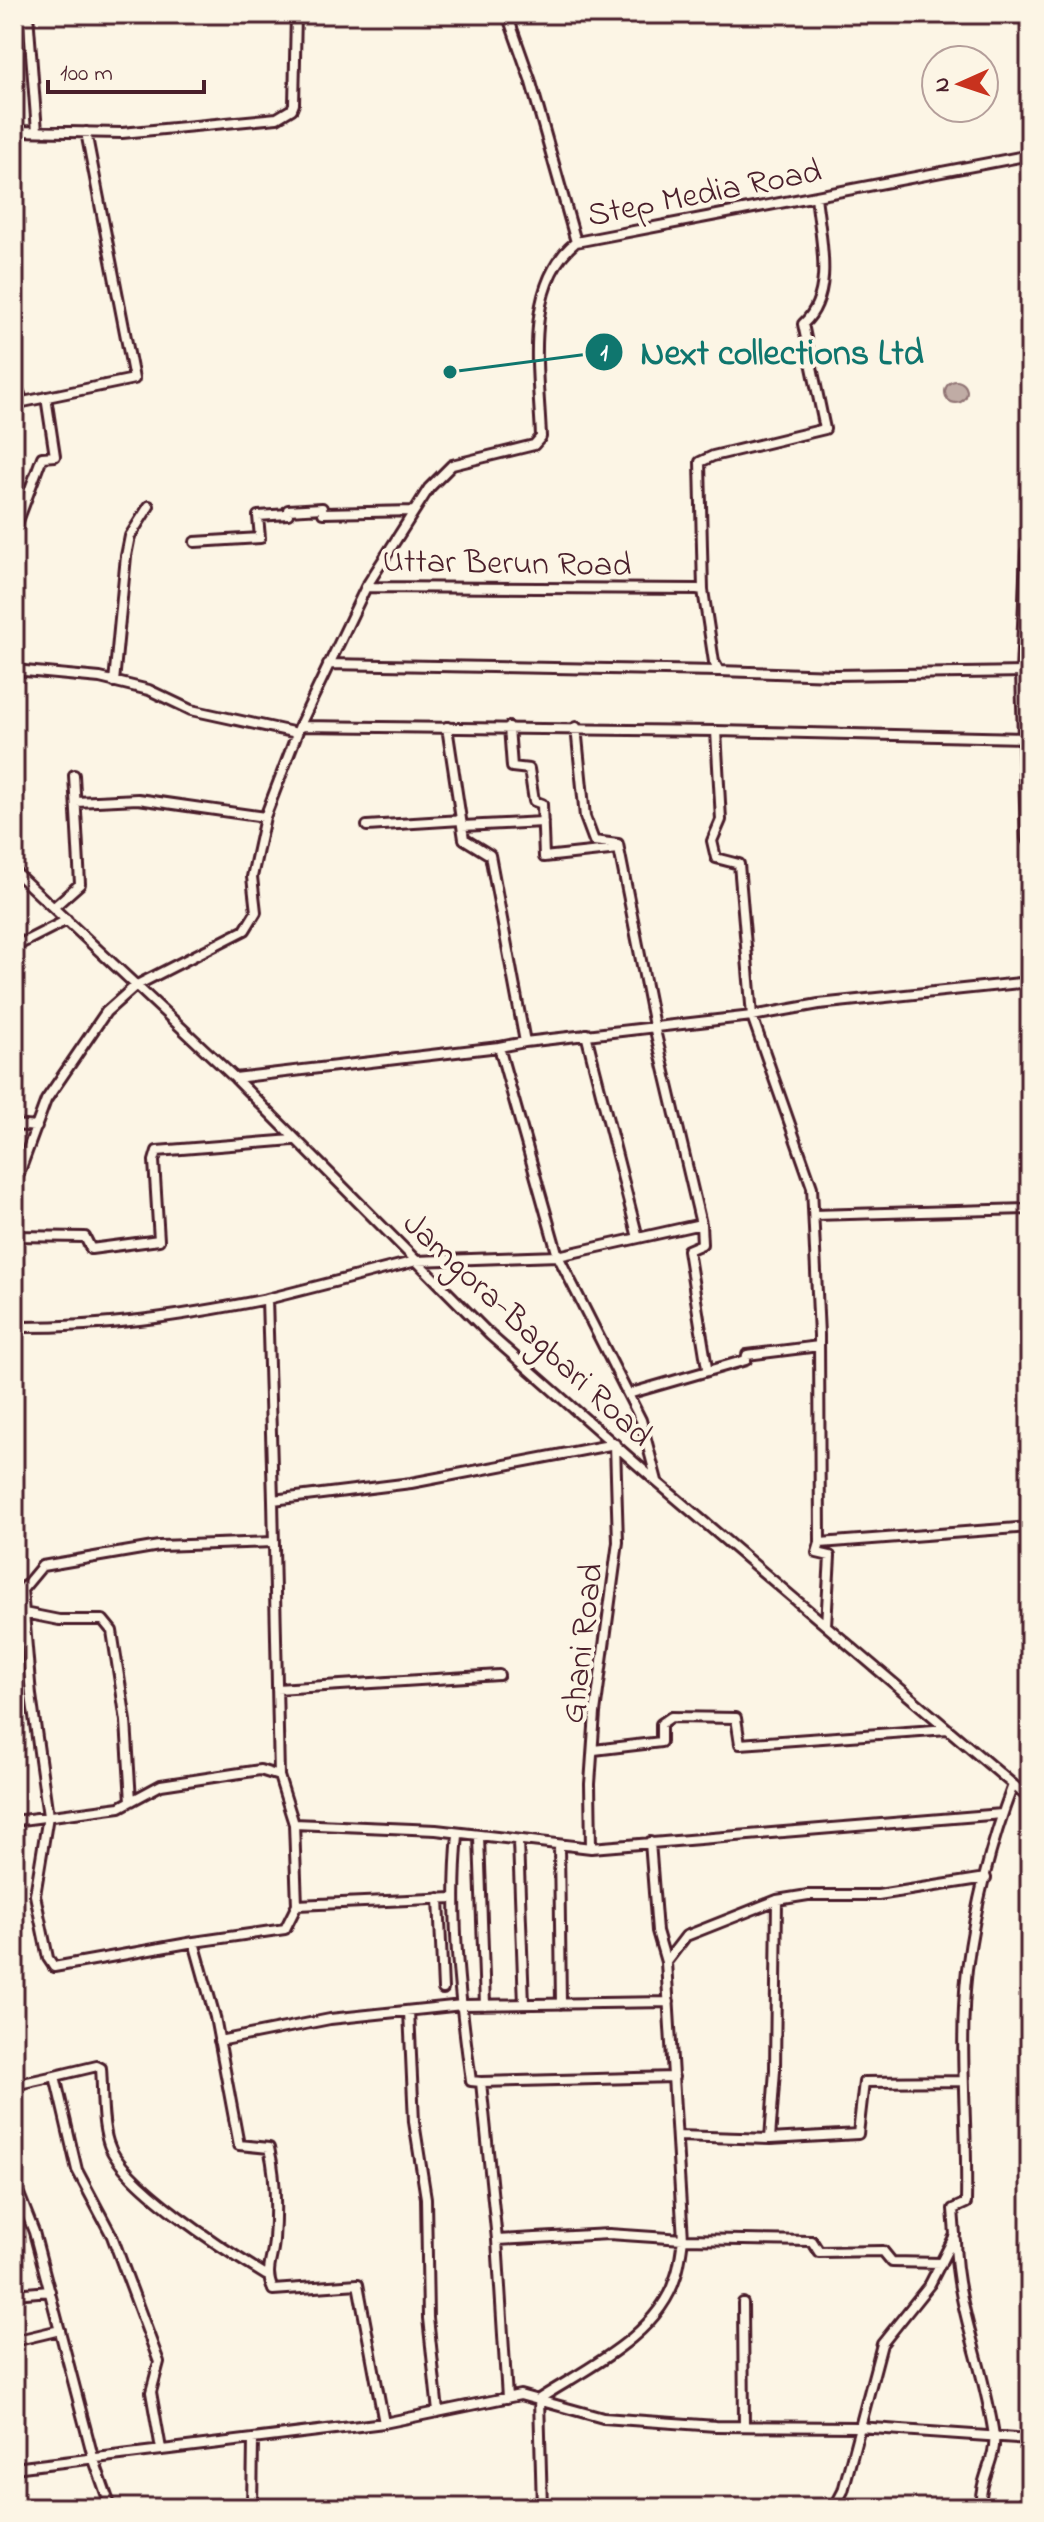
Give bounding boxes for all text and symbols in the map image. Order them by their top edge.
scale bar [48,44,204,94]
north arrow [920,44,1000,124]
text: 100 m [60,57,113,92]
text: N [927,77,959,93]
street label: Step Media Road [583,148,826,242]
callout: Next collections Ltd [584,322,940,382]
text: Next collections Ltd [640,329,925,382]
text: 1 [600,337,608,372]
street label: Uttar Berun Road [382,538,632,592]
street label: Jamgora-Bagbari Road [390,1201,663,1461]
street label: Ghani Road [549,1560,619,1727]

